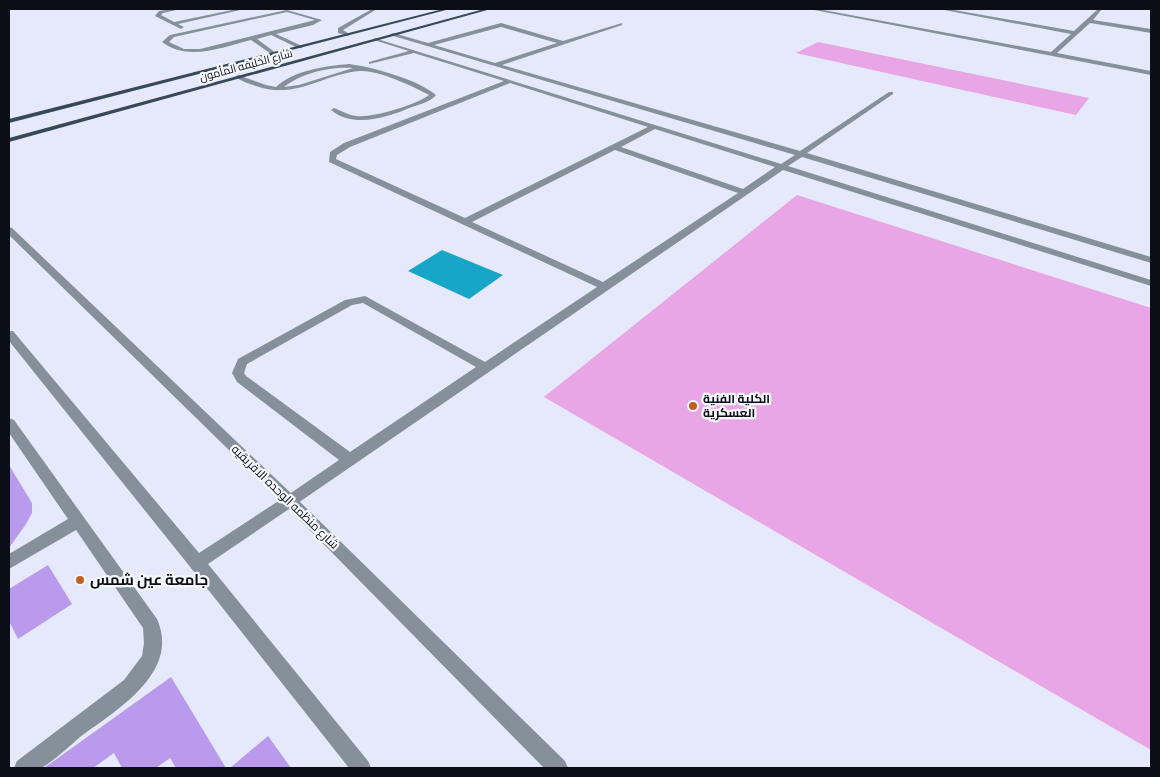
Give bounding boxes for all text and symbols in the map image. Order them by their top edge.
street label: شارع الخليفه المأمون [198,45,294,85]
place label: الكلية الفنية العسكرية [703,390,770,421]
marker: الكلية الفنية العسكرية [687,400,699,412]
street label: شارع منظمه الوحده الافريقيه [228,441,343,553]
place label: جامعة عين شمس [90,569,208,590]
marker: جامعة عين شمس [74,574,86,586]

